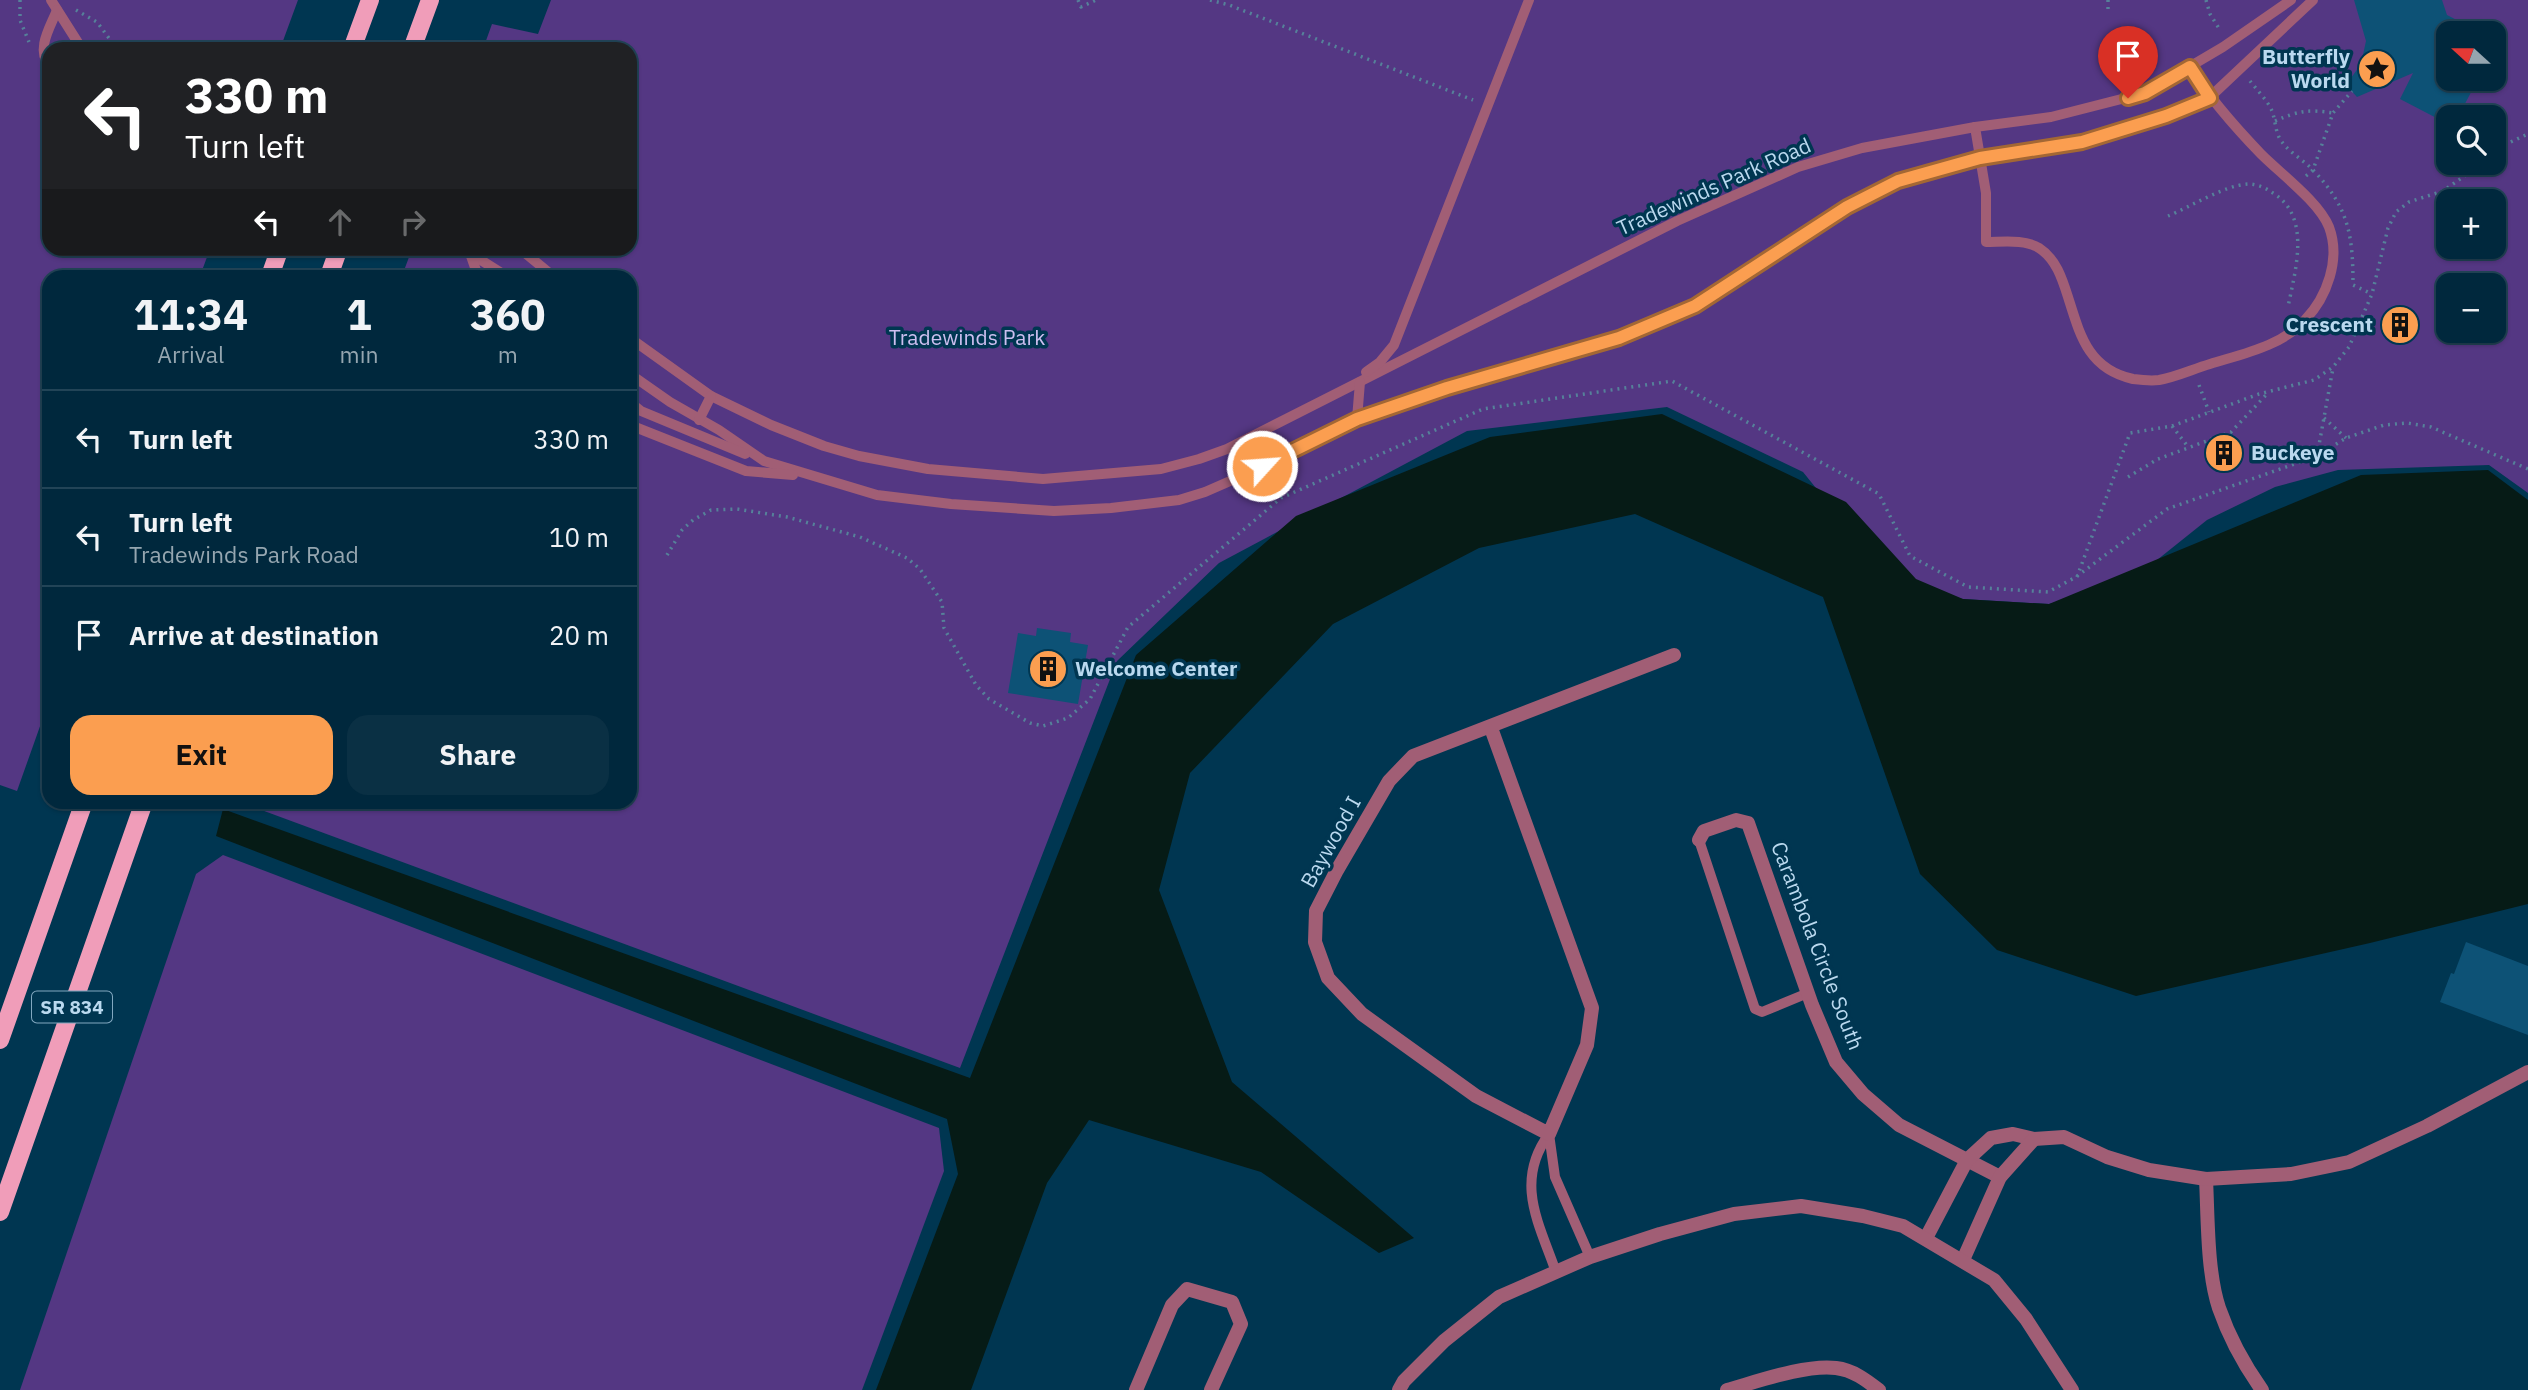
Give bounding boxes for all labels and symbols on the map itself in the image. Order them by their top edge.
north arrow [2436,21,2506,91]
pin [2098,26,2158,98]
place label: Butterfly World [2262,42,2351,94]
place icon: Butterfly World [2356,48,2398,90]
street label: Tradewinds Park Road [1612,131,1815,242]
building icon: Crescent [2379,304,2421,346]
place label: Crescent [2285,310,2373,338]
park label: Tradewinds Park [889,323,1045,351]
position arrow [1225,429,1299,503]
building icon: Buckeye [2203,432,2245,474]
place label: Buckeye [2251,438,2335,466]
building icon: Welcome Center [1027,648,1069,690]
place label: Welcome Center [1075,654,1238,682]
street label: Baywood I [1294,791,1367,892]
street label: Carambola Circle South [1765,837,1871,1054]
road number: SR 834 [32,992,112,1023]

